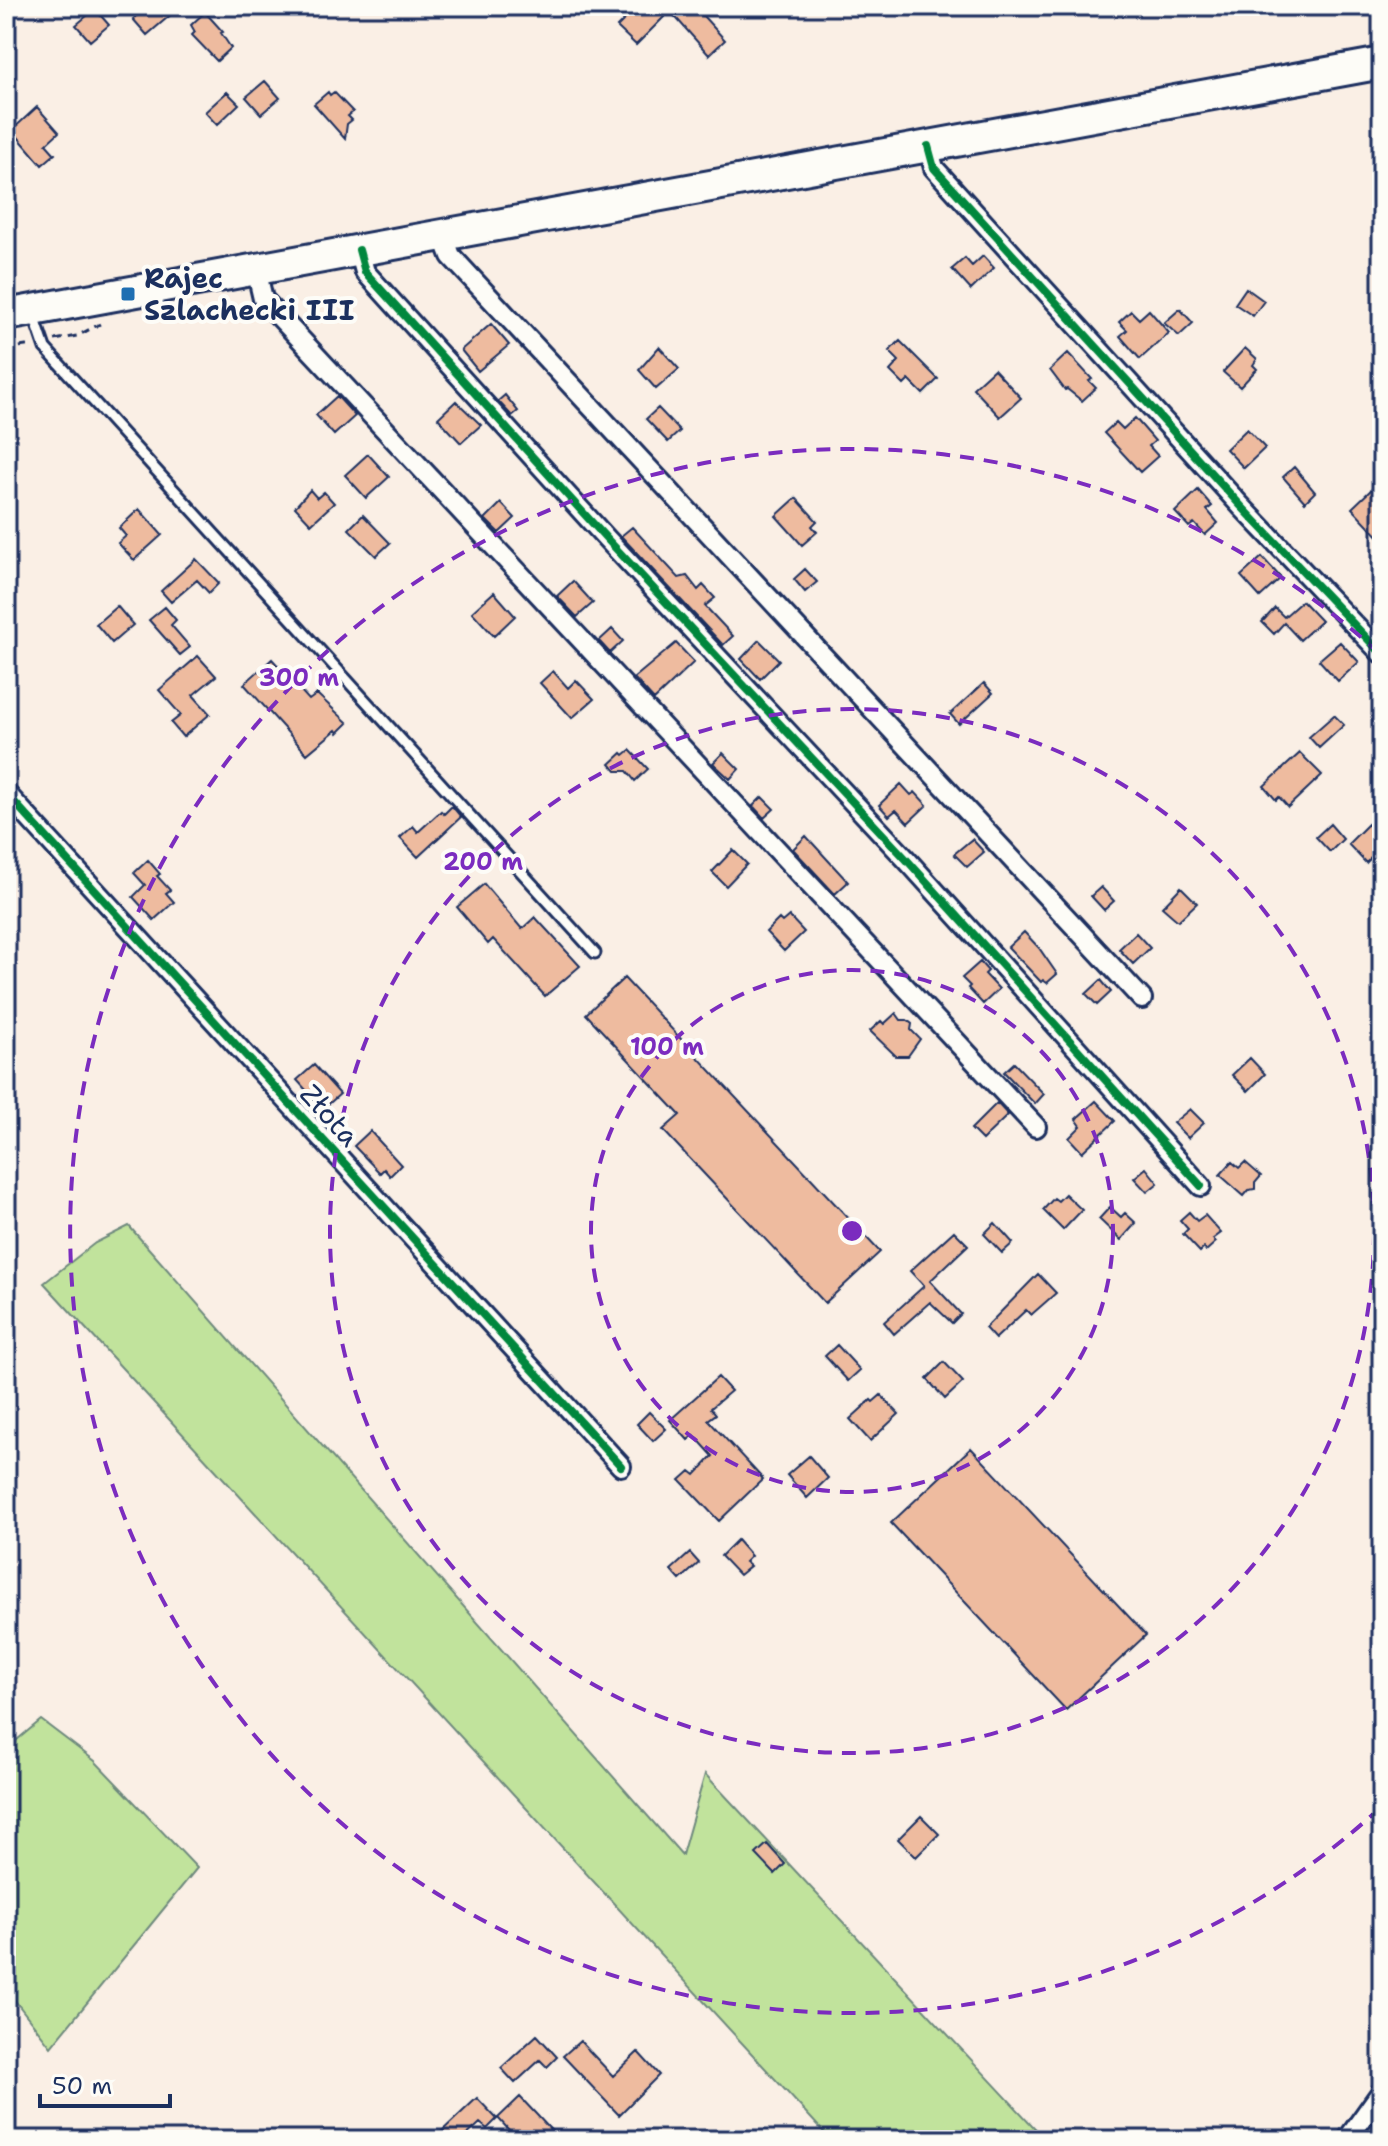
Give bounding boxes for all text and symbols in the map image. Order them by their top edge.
place label: Rajec Szlachecki III [144,259,355,329]
marker: Rajec Szlachecki III [119,285,137,303]
text: 300 m [259,662,339,694]
text: 200 m [443,846,523,878]
text: 100 m [630,1031,704,1063]
street label: Złota [292,1076,368,1154]
centre of rings [838,1217,866,1245]
scale bar [40,2058,170,2108]
text: 50 m [52,2070,112,2102]

